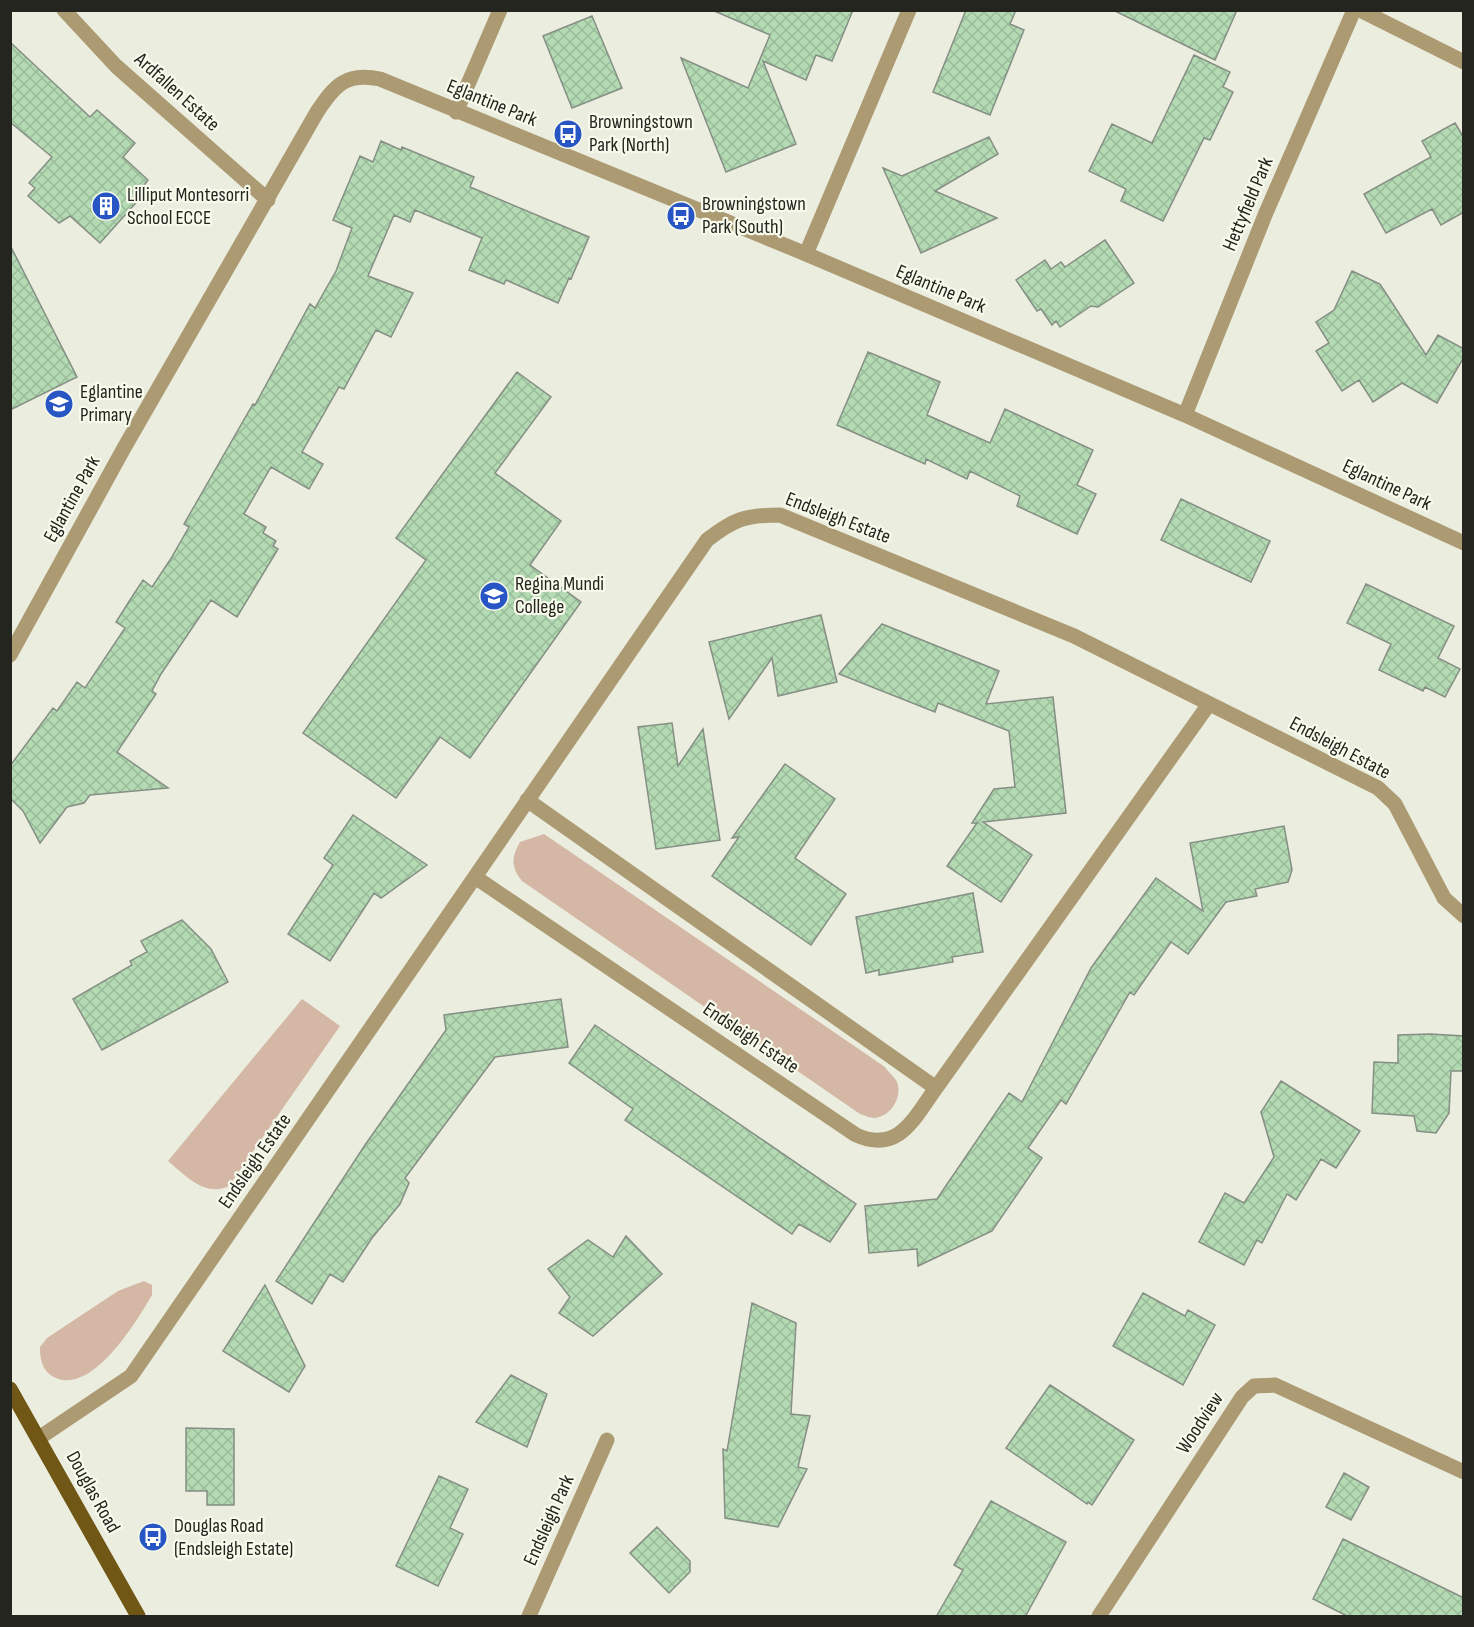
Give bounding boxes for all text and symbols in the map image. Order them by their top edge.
street label: Ardfallen Estate [129,47,225,136]
street label: Eglantine Park [443,74,541,132]
place label: Browningstown Park (North) [589,110,693,157]
bus stop icon: Browningstown Park (North) [552,118,584,150]
street label: Hettyfield Park [1218,153,1279,254]
place label: Lilliput Montesorri School ECCE [127,183,249,230]
building icon: Lilliput Montesorri School ECCE [90,190,122,222]
place label: Browningstown Park (South) [702,192,806,239]
bus stop icon: Browningstown Park (South) [665,200,697,232]
street label: Eglantine Park [892,259,990,319]
place label: Eglantine Primary [80,380,143,427]
school or university icon: Eglantine Primary [43,388,75,420]
street label: Eglantine Park [38,451,106,546]
street label: Eglantine Park [1339,454,1436,516]
street label: Endsleigh Estate [782,487,894,549]
place label: Regina Mundi College [515,572,604,619]
school or university icon: Regina Mundi College [478,580,510,612]
street label: Endsleigh Estate [1286,711,1394,785]
street label: Endsleigh Estate [698,997,804,1079]
street label: Endsleigh Estate [213,1109,297,1213]
street label: Woodview [1171,1388,1229,1458]
street label: Douglas Road [61,1447,125,1537]
street label: Endsleigh Park [518,1471,580,1569]
place label: Douglas Road (Endsleigh Estate) [174,1514,293,1561]
bus stop icon: Douglas Road (Endsleigh Estate) [137,1521,169,1553]

